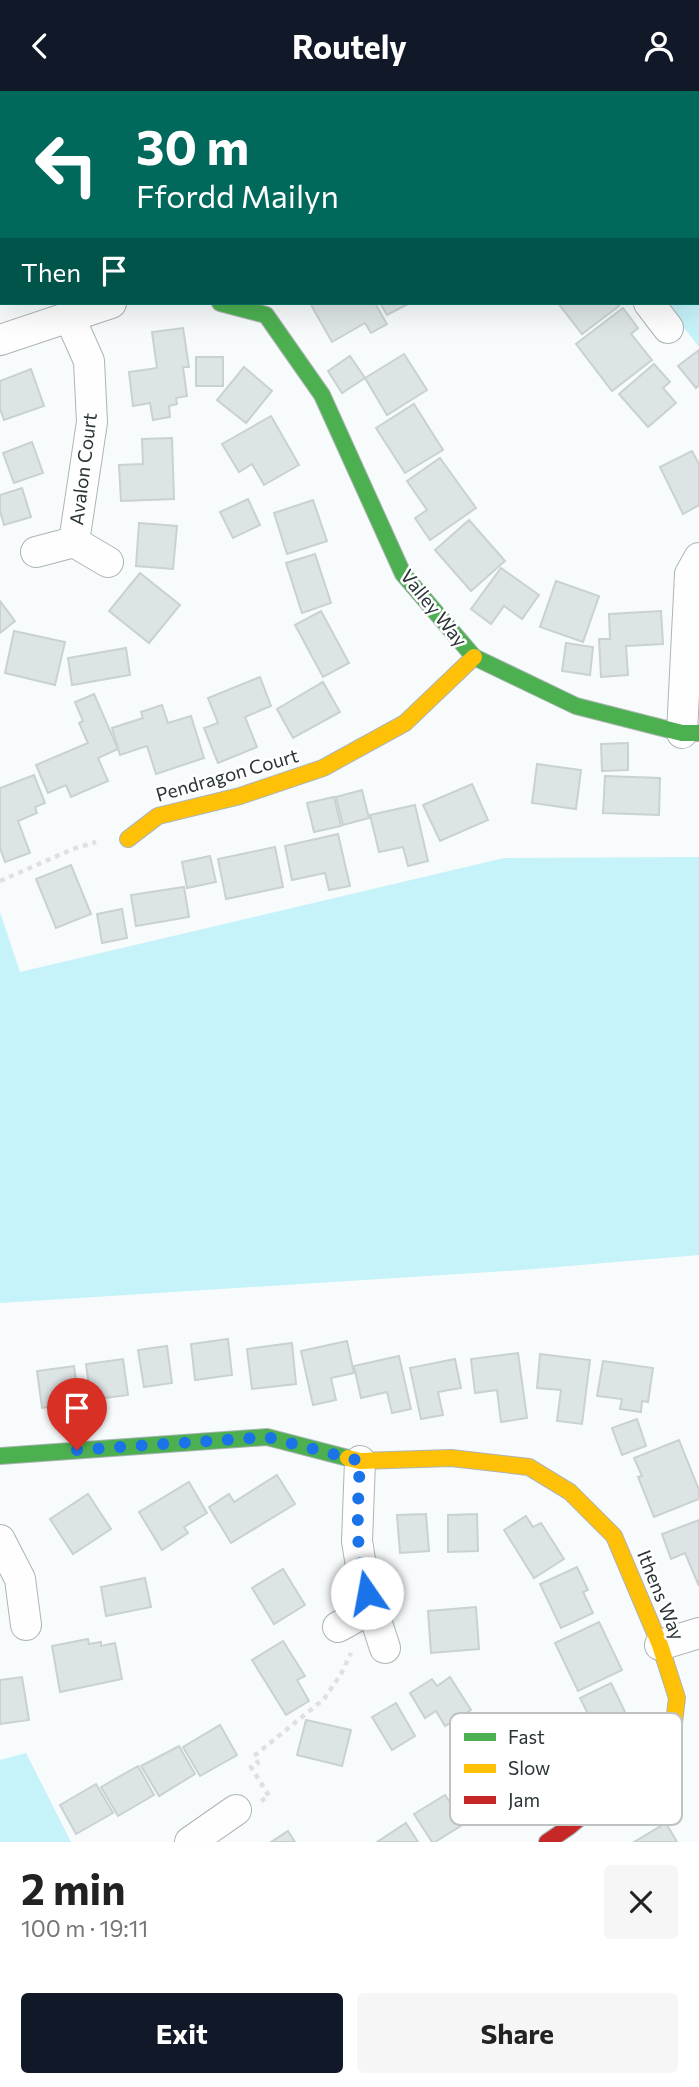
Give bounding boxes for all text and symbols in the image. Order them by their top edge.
text: Routely [292,26,407,66]
icon: back [21,27,59,65]
icon: person [640,27,678,65]
text: 30 m [136,115,249,175]
icon: left [21,119,112,210]
text: Ffordd Mailyn [136,175,339,215]
icon: arrive [95,252,133,290]
text: Then [21,256,81,287]
street label: Avalon Court [64,411,101,526]
street label: Valley Way [396,564,473,651]
street label: Pendragon Court [153,743,301,806]
pin [47,1378,107,1450]
icon: arrive [58,1389,96,1427]
street label: Ithens Way [633,1546,690,1643]
position arrow [330,1556,404,1630]
legend [450,1713,682,1825]
text: Fast [508,1725,545,1748]
text: Slow [508,1756,550,1779]
text: Jam [508,1788,540,1811]
text: 2 min [21,1862,126,1914]
button: close [604,1865,678,1939]
text: 100 m · 19:11 [21,1914,148,1942]
button: Exit [21,1993,343,2073]
button: Share [357,1993,678,2073]

